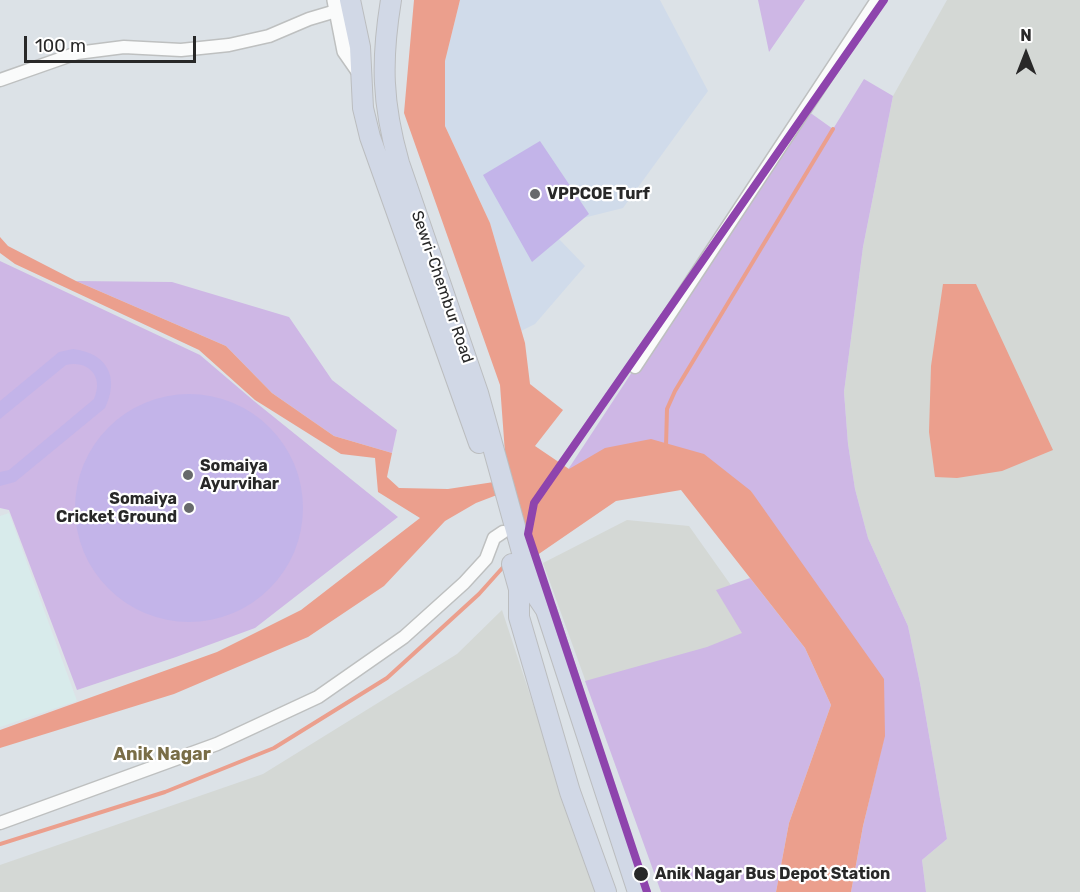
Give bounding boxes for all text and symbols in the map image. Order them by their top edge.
scale bar [27,24,200,62]
north arrow [996,24,1056,84]
text: N [1020,26,1032,45]
text: 100 m [35,35,86,57]
place label: VPPCOE Turf [547,184,650,204]
marker: VPPCOE Turf [528,187,542,201]
street label: Sewri-Chembur Road [407,208,477,366]
place label: Somaiya Ayurvihar [200,456,279,494]
marker: Somaiya Ayurvihar [181,468,195,482]
place label: Somaiya Cricket Ground [56,489,177,527]
marker: Somaiya Cricket Ground [182,501,196,515]
district label: Anik Nagar [113,744,211,766]
place label: Anik Nagar Bus Depot Station [655,864,890,884]
marker: Anik Nagar Bus Depot Station [632,865,650,883]

